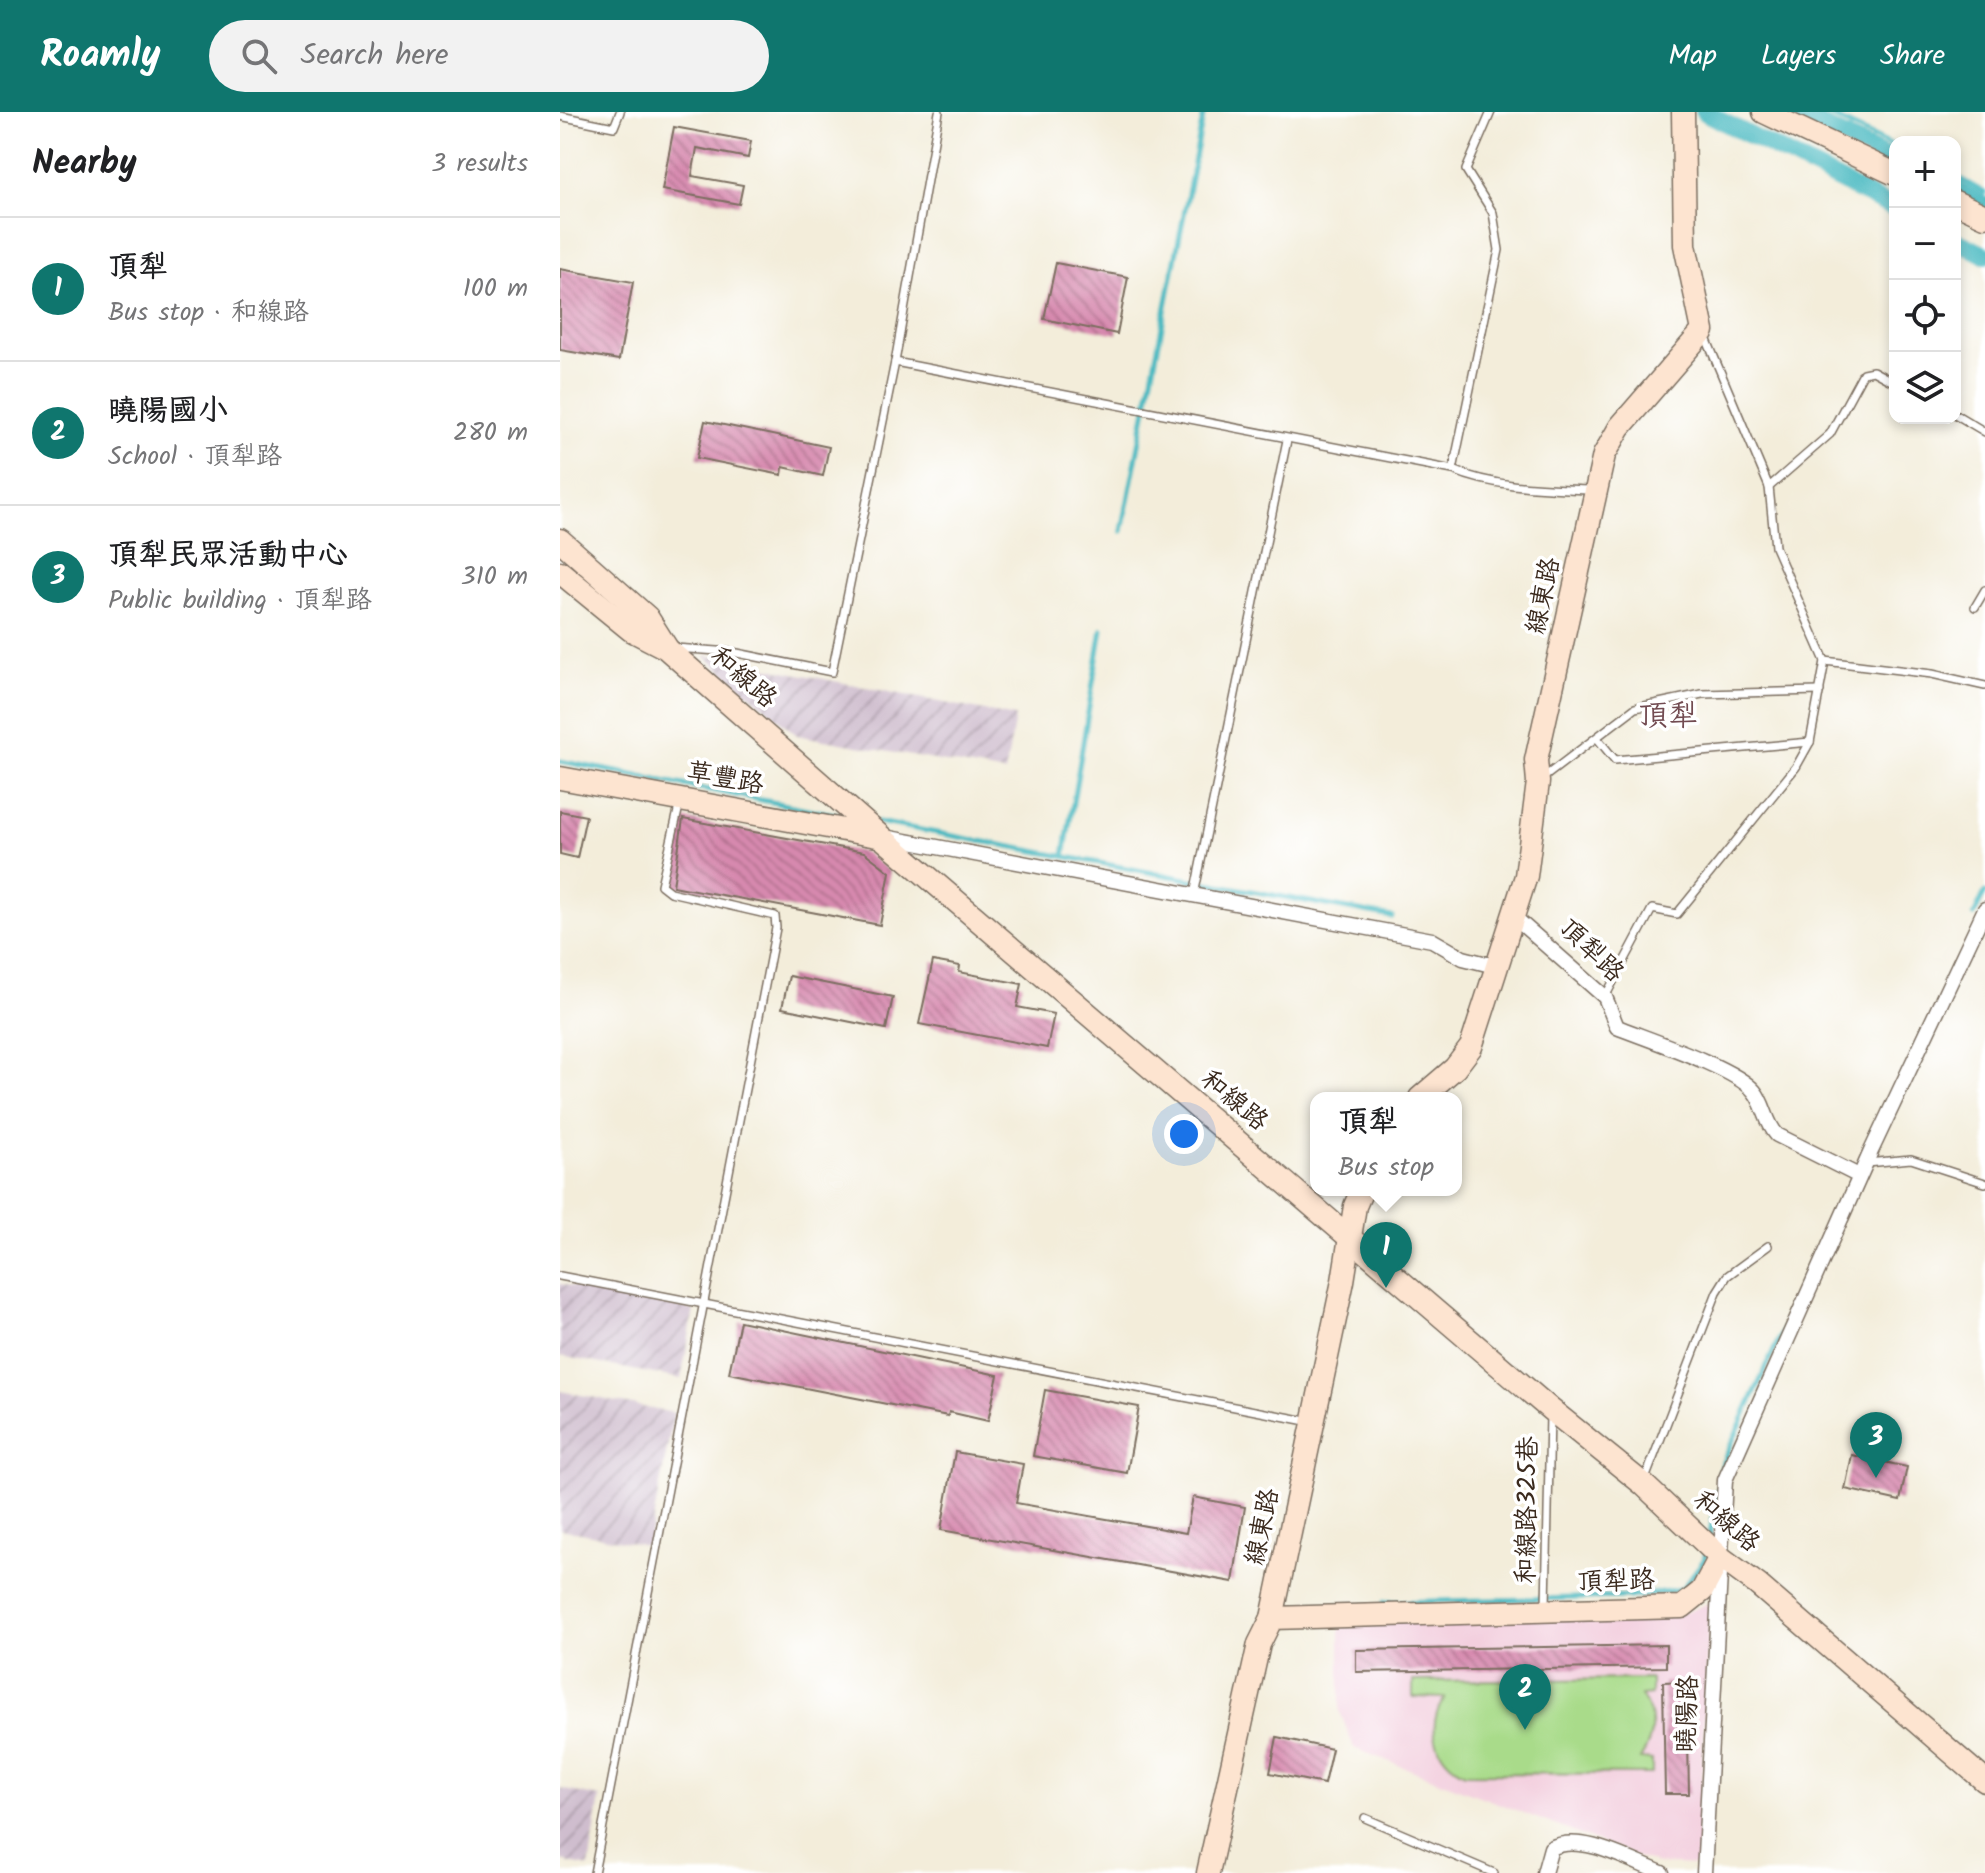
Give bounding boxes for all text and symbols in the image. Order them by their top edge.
search box [209,20,769,92]
text: Roamly [40,26,161,86]
text: Search here [301,32,448,80]
icon: search [237,34,281,78]
text: Map [1668,34,1717,79]
text: Layers [1761,34,1836,79]
text: Share [1880,34,1945,79]
map controls [1889,136,1961,424]
button: + [1889,136,1961,208]
text: Nearby [32,137,137,191]
text: 3 results [431,143,528,185]
button: − [1889,208,1961,280]
text: 頂犁 [108,244,168,292]
text: 1 [54,268,62,310]
text: 100 m [463,268,528,310]
button: locate [1889,280,1961,352]
text: Bus stop · 和線路 [108,292,309,334]
button: layers [1889,352,1961,424]
text: 曉陽國小 [108,388,228,436]
text: 2 [50,412,66,454]
text: 280 m [453,412,528,454]
text: School · 頂犁路 [108,436,282,478]
text: 頂犁民眾活動中心 [108,532,348,580]
street label: 線東路 [1515,553,1573,639]
text: 3 [51,556,65,598]
text: 310 m [461,556,528,598]
text: Public building · 頂犁路 [108,580,372,622]
street label: 和線路 [700,637,786,719]
district label: 頂犁 [1638,693,1698,741]
street label: 草豐路 [683,752,767,806]
street label: 頂犁路 [1548,909,1634,993]
street label: 和線路 [1191,1060,1277,1142]
popup [1310,1092,1462,1196]
text: 頂犁 [1338,1099,1398,1147]
your location [1164,1114,1204,1154]
text: Bus stop [1338,1147,1434,1189]
pin: 1 [1360,1222,1412,1288]
pin: 3 [1850,1412,1902,1478]
street label: 和線路325巷 [1506,1436,1550,1584]
street label: 和線路 [1683,1481,1769,1563]
street label: 線東路 [1234,1484,1292,1570]
street label: 頂犁路 [1576,1560,1656,1604]
pin: 2 [1499,1664,1551,1730]
street label: 曉陽路 [1666,1674,1710,1754]

